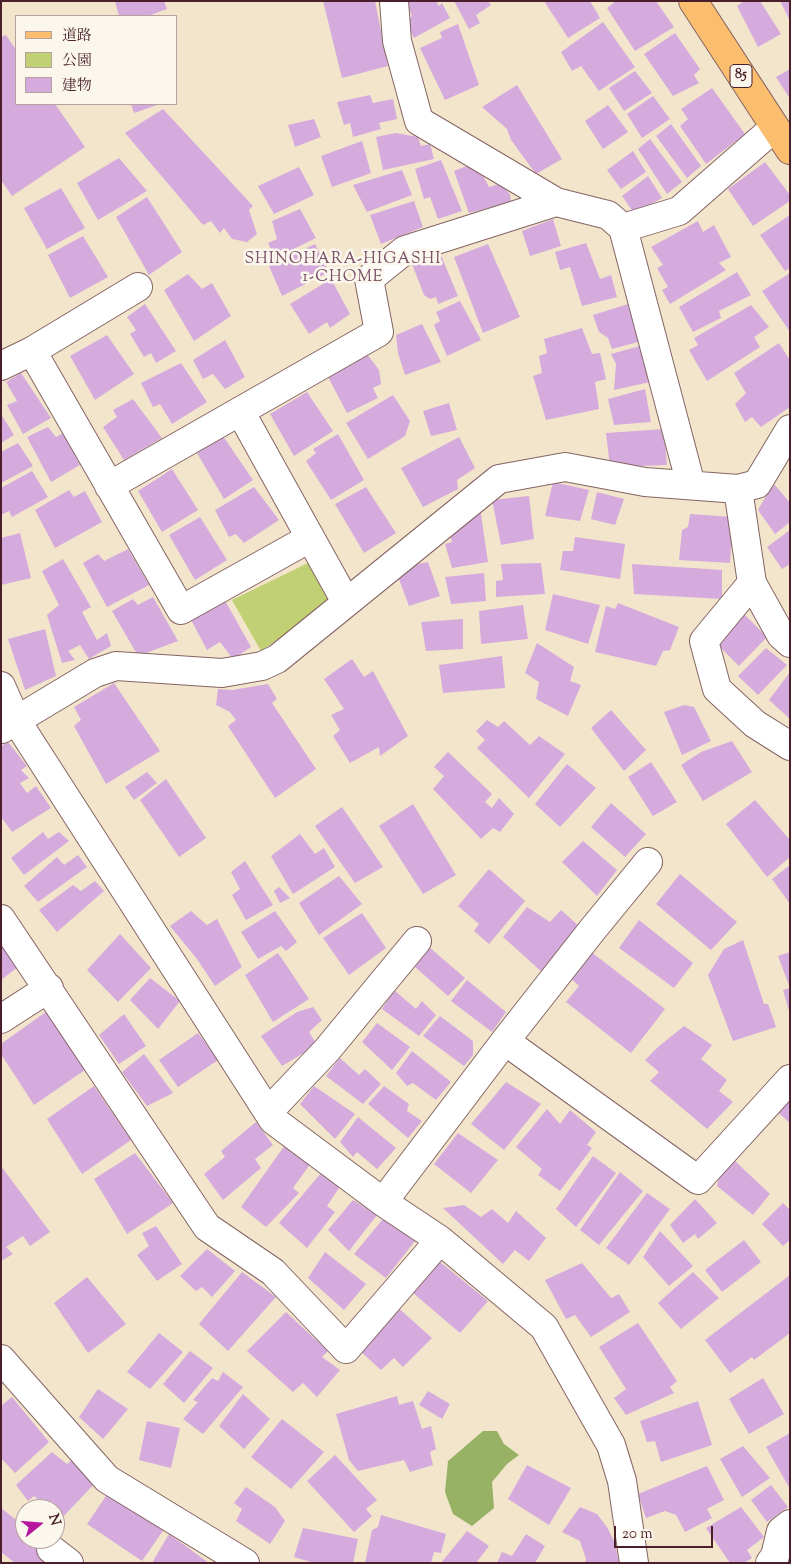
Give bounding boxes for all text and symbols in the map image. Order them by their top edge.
legend [15,15,178,105]
text: 道路 [62,26,92,47]
text: 公園 [62,51,92,72]
road number: 85 [730,64,752,88]
text: 建物 [62,76,92,97]
district label: SHINOHARA-HIGASHI 1-CHOME [242,250,444,288]
north arrow [15,1499,65,1549]
text: N [42,1512,65,1528]
scale bar [616,1516,715,1548]
text: 20 m [622,1524,653,1545]

